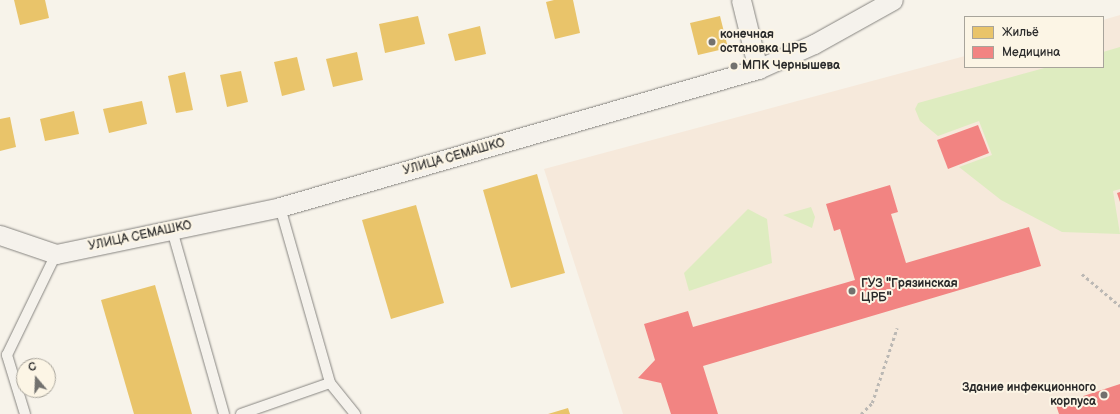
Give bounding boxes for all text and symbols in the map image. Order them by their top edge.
legend [964,16,1104,68]
text: Жильё [1002,25,1039,40]
place label: конечная остановка ЦРБ [720,28,807,56]
marker: конечная остановка ЦРБ [707,37,717,47]
text: Медицина [1002,45,1060,60]
place label: МПК Чернышева [742,59,840,73]
marker: МПК Чернышева [729,61,739,71]
street label: УЛИЦА СЕМАШКО [402,136,506,178]
street label: УЛИЦА СЕМАШКО [87,218,193,254]
place label: ГУЗ "Грязинская ЦРБ" [861,277,958,305]
marker: ГУЗ "Грязинская ЦРБ" [846,285,858,297]
north arrow [16,358,56,398]
text: С [27,360,38,375]
place label: Здание инфекционного корпуса [962,381,1096,409]
marker: Здание инфекционного корпуса [1099,390,1109,400]

